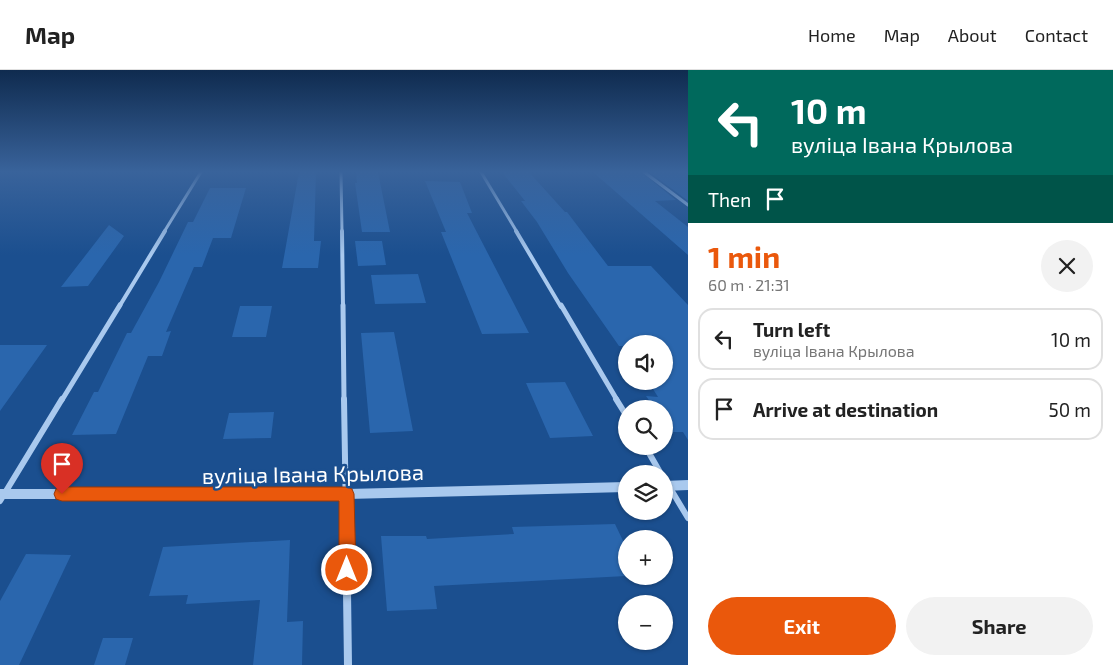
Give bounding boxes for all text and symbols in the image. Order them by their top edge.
text: Map [25,20,75,49]
text: Home [808,24,856,46]
text: Map [884,24,920,46]
text: About [948,24,997,46]
text: Contact [1025,24,1088,46]
text: 10 m [791,89,867,131]
icon: left [708,90,773,155]
text: вуліца Івана Крылова [791,131,1013,157]
icon: arrive [761,185,789,213]
text: Then [708,188,751,211]
text: 1 min [708,238,780,274]
button: close [1041,240,1093,292]
text: 60 m · 21:31 [708,275,790,294]
text: Turn left [753,318,830,341]
icon: left [710,325,738,353]
text: 10 m [1051,328,1091,351]
map controls [618,335,673,650]
button: sound [618,335,673,390]
text: вуліца Івана Крылова [753,341,915,360]
icon: arrive [710,395,738,423]
text: Arrive at destination [753,398,938,421]
text: 50 m [1048,398,1091,421]
button: search [618,400,673,455]
pin [41,443,83,494]
icon: arrive [48,450,76,478]
street label: вуліца Івана Крылова [202,458,424,489]
button: layers [618,465,673,520]
button: + [618,530,673,585]
position arrow [320,543,372,595]
button: − [618,595,673,650]
button: Exit [708,597,896,655]
button: Share [906,597,1093,655]

